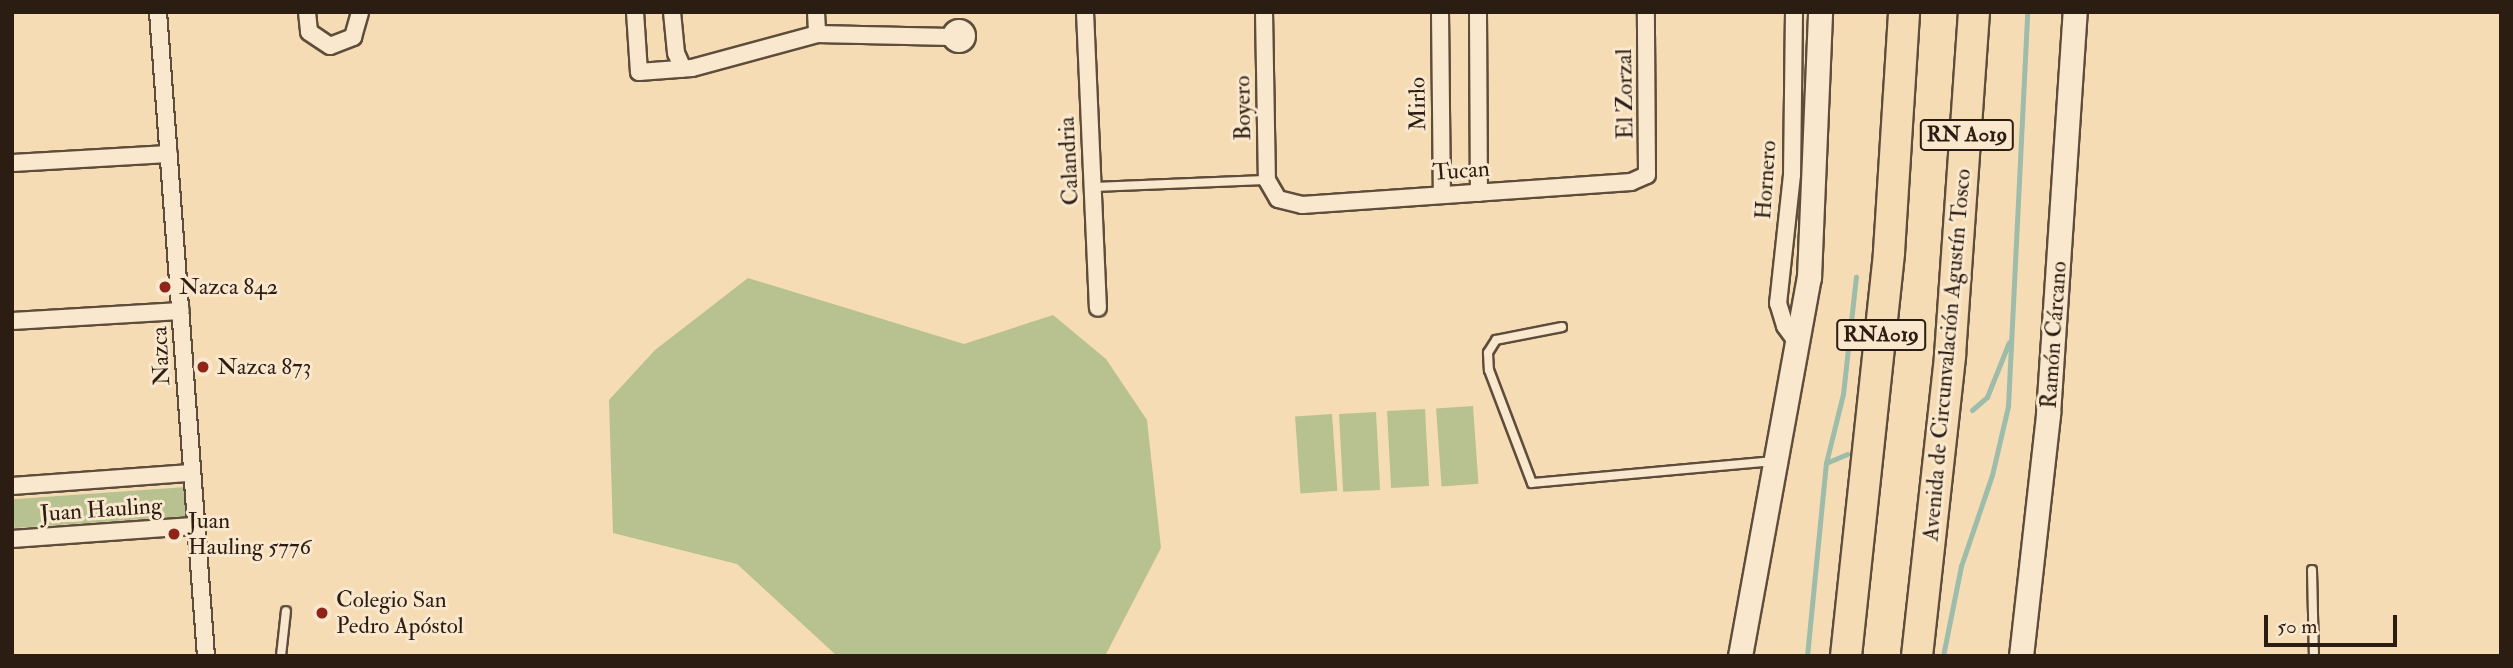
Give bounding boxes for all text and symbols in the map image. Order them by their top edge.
street label: El Zorzal [1610,48,1640,140]
street label: Boyero [1229,75,1257,141]
street label: Mirlo [1404,77,1432,131]
street label: Calandria [1053,116,1085,206]
road number: RN A019 [1920,118,2014,152]
street label: Hornero [1749,140,1783,220]
street label: Tucan [1432,155,1490,187]
street label: Avenida de Circunvalación Agustín Tosco [1917,168,1977,542]
street label: Ramón Cárcano [2035,260,2073,410]
place label: Nazca 842 [179,273,278,301]
marker: Nazca 842 [157,279,173,295]
road number: RNA019 [1836,318,1926,352]
street label: Nazca [146,326,176,386]
place label: Nazca 873 [217,353,311,381]
marker: Nazca 873 [195,359,211,375]
street label: Juan Hauling [39,492,163,528]
place label: Juan Hauling 5776 [188,507,311,561]
marker: Juan Hauling 5776 [166,526,182,542]
place label: Colegio San Pedro Apóstol [336,586,464,640]
scale bar [2268,602,2401,646]
marker: Colegio San Pedro Apóstol [314,605,330,621]
text: 50 m [2277,613,2318,640]

